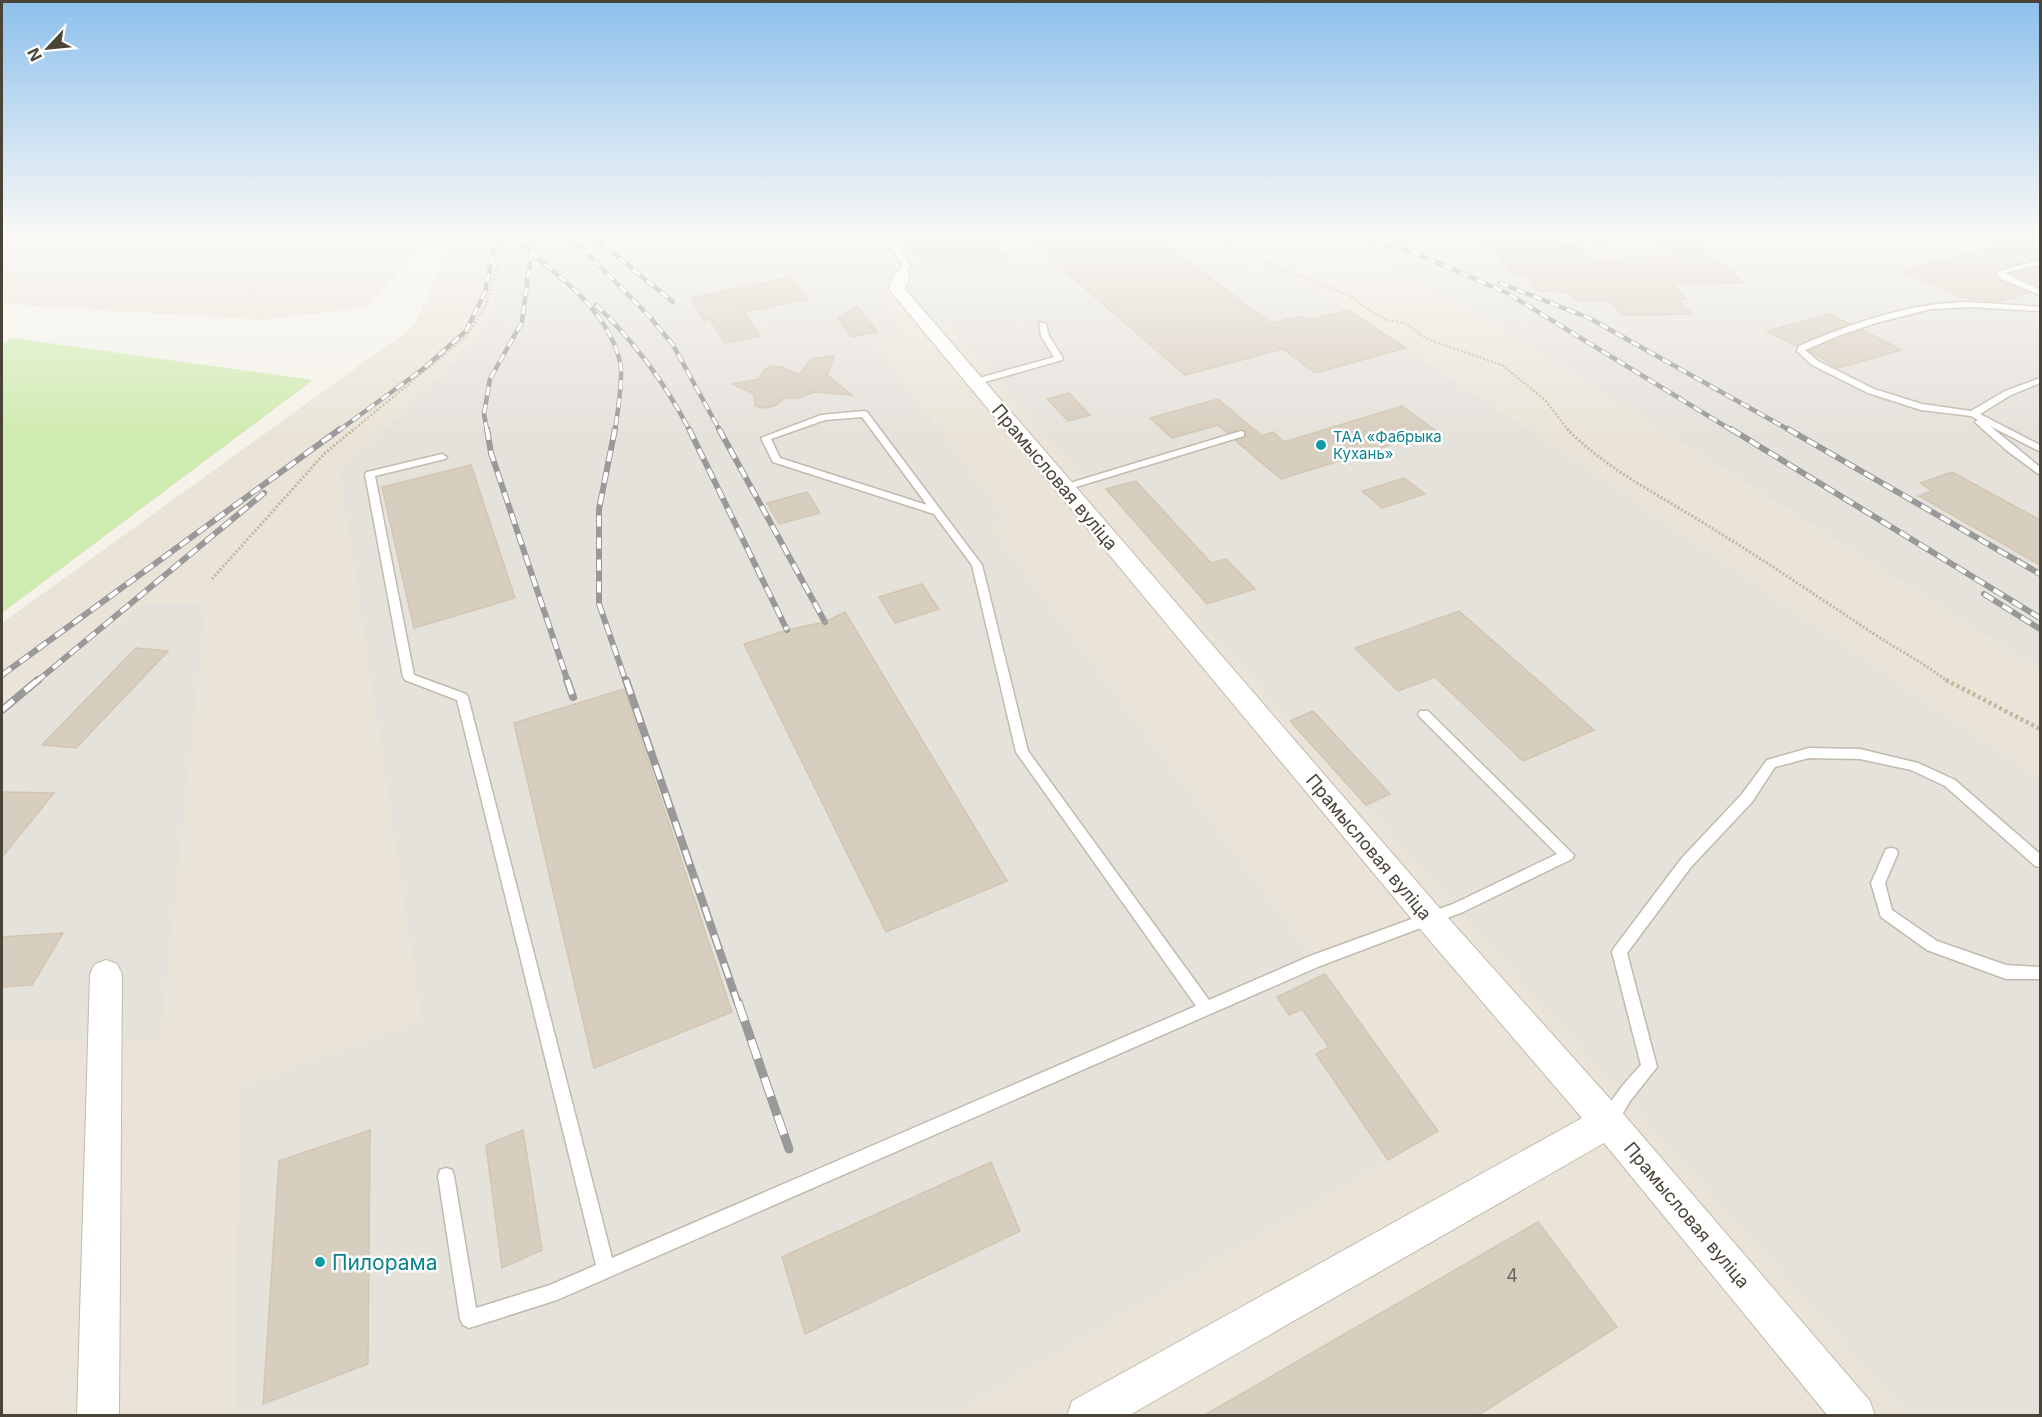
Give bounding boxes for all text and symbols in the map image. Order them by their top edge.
north arrow [18,18,78,78]
text: N [23,45,46,64]
street label: Прамысловая вуліца [988,400,1122,554]
place label: ТАА «Фабрыка Кухань» [1333,427,1442,463]
marker: ТАА «Фабрыка Кухань» [1314,438,1328,452]
street label: Прамысловая вуліца [1302,770,1436,924]
street label: Прамысловая вуліца [1620,1138,1754,1292]
place label: Пилорама [332,1250,438,1275]
marker: Пилорама [313,1255,327,1269]
house number: 4 [1506,1265,1518,1286]

